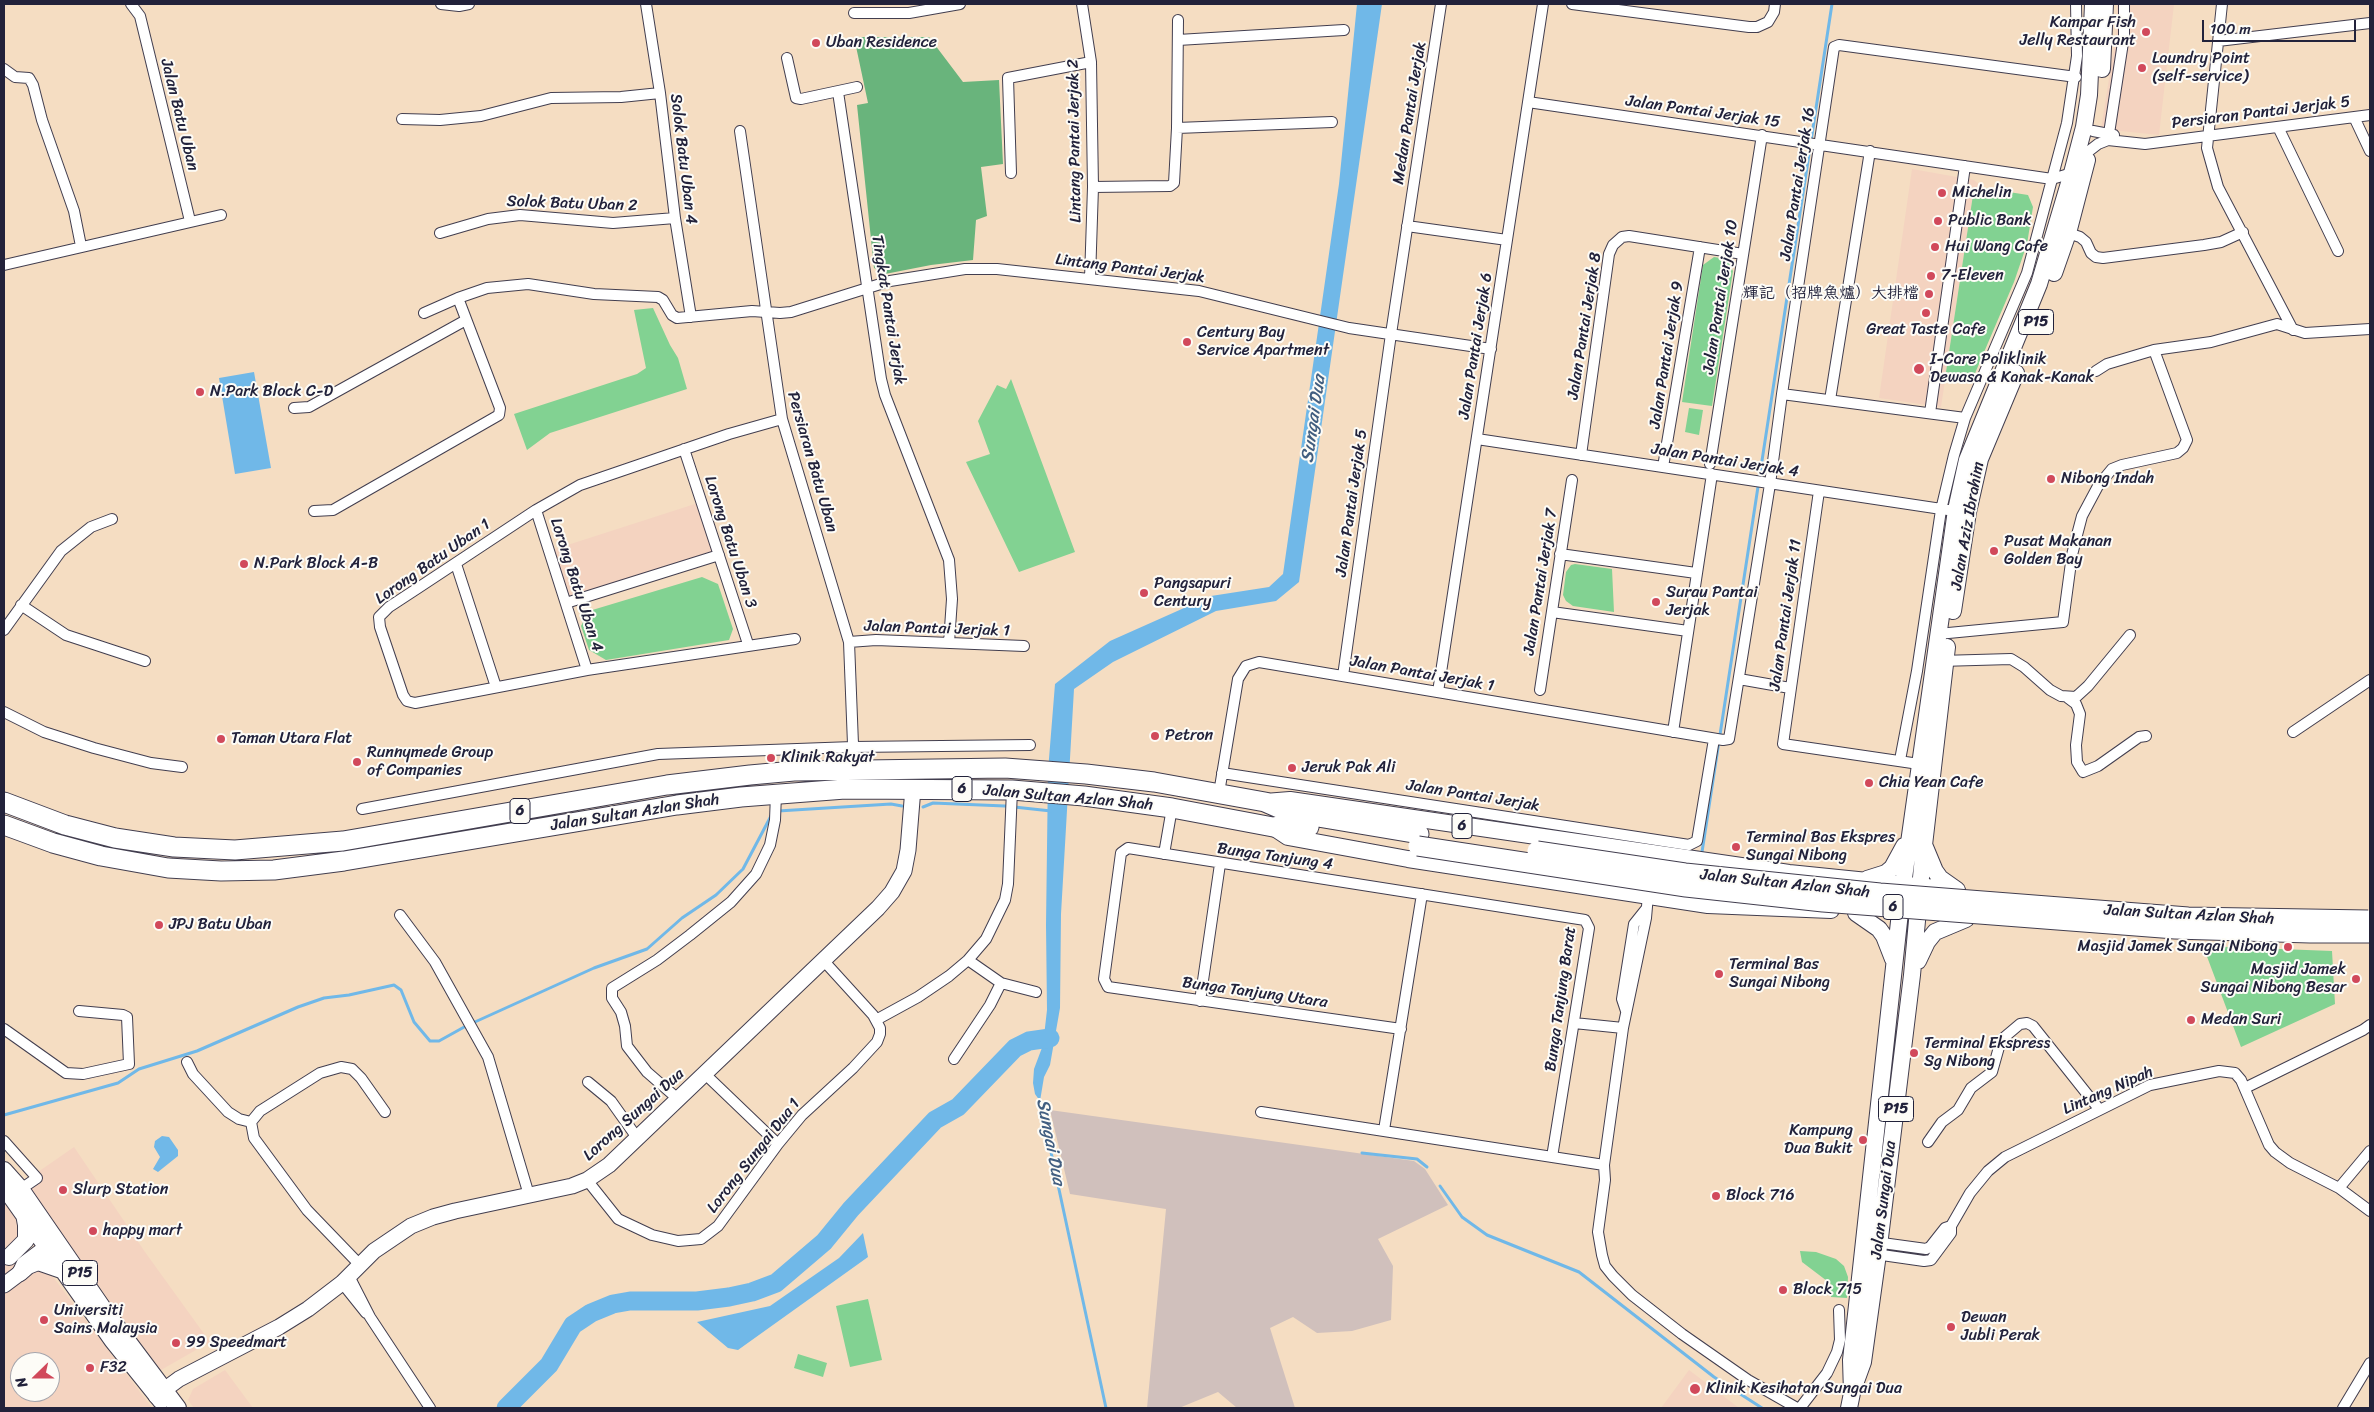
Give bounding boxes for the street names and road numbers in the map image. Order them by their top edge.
street label: Medan Pantai Jerjak [1389,40,1431,186]
street label: Jalan Batu Uban [156,57,202,173]
street label: Lintang Pantai Jerjak 2 [1064,59,1086,223]
street label: Jalan Pantai Jerjak 15 [1625,92,1781,132]
street label: Solok Batu Uban 4 [665,93,701,225]
street label: Persiaran Pantai Jerjak 5 [2171,93,2351,133]
street label: Jalan Pantai Jerjak 16 [1776,106,1820,262]
street label: Solok Batu Uban 2 [506,192,638,216]
street label: Jalan Pantai Jerjak 10 [1699,218,1743,376]
street label: Tingkat Pantai Jerjak [867,234,909,386]
street label: Lintang Pantai Jerjak [1054,250,1206,288]
street label: Jalan Pantai Jerjak 8 [1564,251,1606,401]
street label: Jalan Pantai Jerjak 6 [1455,271,1497,421]
street label: Jalan Pantai Jerjak 9 [1646,280,1688,430]
road number: P15 [2018,310,2054,334]
street label: Persiaran Batu Uban [783,389,841,535]
street label: Jalan Pantai Jerjak 5 [1332,428,1372,578]
street label: Jalan Pantai Jerjak 4 [1650,440,1800,482]
street label: Jalan Aziz Ibrahim [1947,460,1989,592]
street label: Lorong Batu Uban 3 [700,473,760,611]
street label: Jalan Pantai Jerjak 7 [1520,507,1562,657]
street label: Lorong Batu Uban 1 [372,515,494,609]
street label: Lorong Batu Uban 4 [545,516,607,654]
street label: Jalan Pantai Jerjak 11 [1766,538,1806,692]
street label: Jalan Pantai Jerjak 1 [864,617,1010,641]
street label: Jalan Pantai Jerjak 1 [1348,652,1496,696]
road number: 6 [952,776,972,802]
street label: Jalan Pantai Jerjak [1405,776,1541,816]
street label: Jalan Sultan Azlan Shah [982,781,1154,815]
street label: Jalan Sultan Azlan Shah [549,790,721,836]
road number: 6 [510,798,530,824]
road number: 6 [1452,814,1472,838]
street label: Bunga Tanjung 4 [1216,839,1334,875]
street label: Jalan Sultan Azlan Shah [1699,866,1871,902]
road number: 6 [1883,894,1903,920]
street label: Jalan Sultan Azlan Shah [2103,901,2275,929]
street label: Bunga Tanjung Barat [1541,925,1581,1073]
street label: Bunga Tanjung Utara [1181,973,1329,1013]
street label: Lintang Nipah [2060,1063,2156,1119]
street label: Lorong Sungai Dua [580,1065,688,1165]
street label: Lorong Sungai Dua 1 [703,1095,805,1217]
road number: P15 [1878,1096,1914,1122]
street label: Jalan Sungai Dua [1867,1140,1901,1260]
road number: P15 [62,1260,98,1286]

